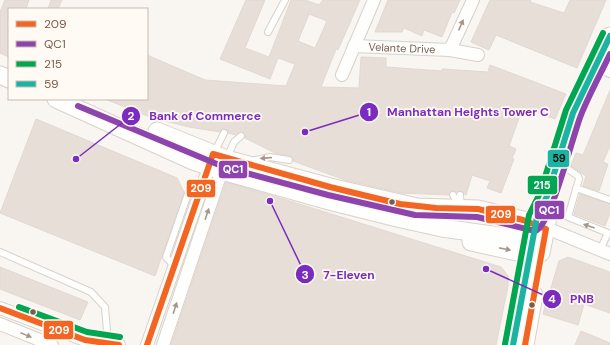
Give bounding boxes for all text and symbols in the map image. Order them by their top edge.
legend [8,8,148,100]
text: 209 [44,16,67,32]
one-way arrow [458,19,464,30]
text: QC1 [44,36,66,52]
street label: Velante Drive [368,40,436,56]
text: 215 [44,56,62,72]
text: 59 [44,76,59,92]
callout: Manhattan Heights Tower C [359,100,557,124]
callout: Bank of Commerce [121,104,269,128]
text: 1 [367,104,371,120]
text: Manhattan Heights Tower C [387,104,549,120]
text: 2 [128,108,135,124]
text: Bank of Commerce [149,108,261,124]
line badge: 59 [547,149,570,168]
text: 59 [552,151,566,165]
one-way arrow [260,155,272,162]
line badge: QC1 [218,160,248,179]
text: QC1 [223,162,243,176]
line badge: 215 [527,175,558,195]
text: 215 [533,178,551,192]
line badge: 209 [186,179,216,198]
text: 209 [190,181,212,195]
unlabelled marker [387,197,397,207]
line badge: QC1 [534,200,565,220]
text: QC1 [539,203,559,217]
line badge: 209 [485,205,516,224]
one-way arrow [204,207,210,219]
text: 209 [490,207,512,221]
one-way arrow [583,222,595,228]
one-way arrow [499,246,511,252]
callout: 7-Eleven [295,262,383,286]
text: 3 [301,267,309,283]
text: 7-Eleven [323,267,375,283]
callout: PNB [542,287,602,311]
text: 4 [548,291,556,307]
text: PNB [570,291,594,307]
unlabelled marker [527,300,537,310]
one-way arrow [173,302,179,314]
unlabelled marker [28,307,38,317]
line badge: 209 [43,320,74,340]
text: 209 [48,323,70,337]
one-way arrow [21,332,33,338]

